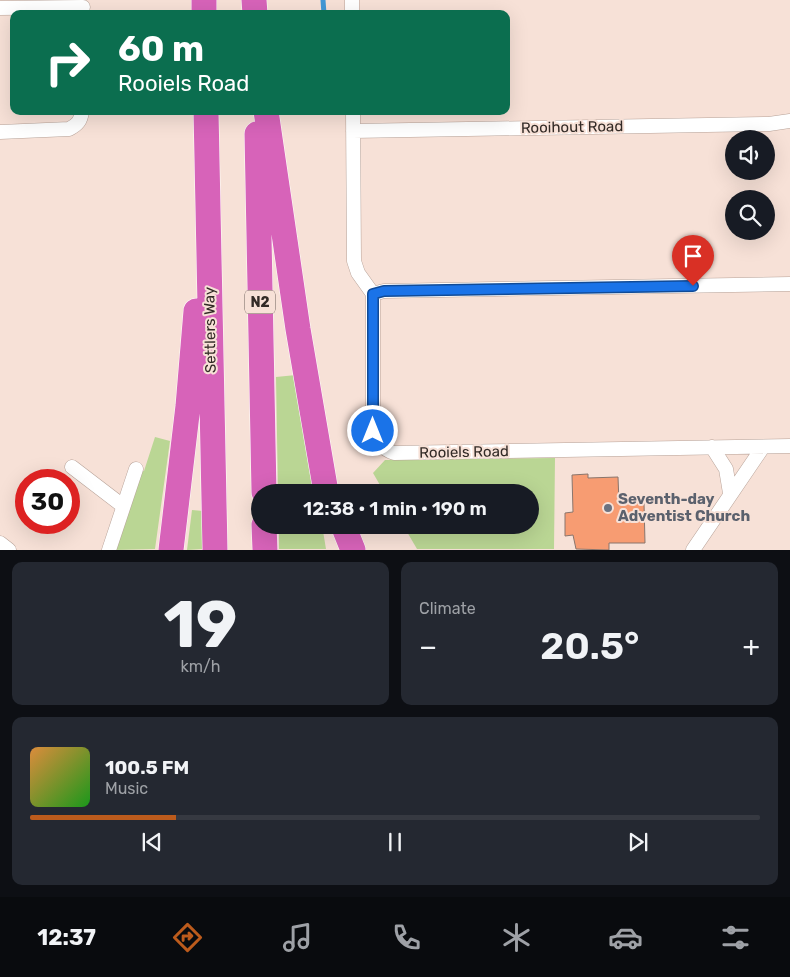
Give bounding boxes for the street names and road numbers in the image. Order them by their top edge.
street label: Rooihout Road [521,117,623,137]
street label: Settlers Way [200,287,220,373]
road number: N2 [245,290,275,314]
street label: Rooiels Road [419,442,509,462]

